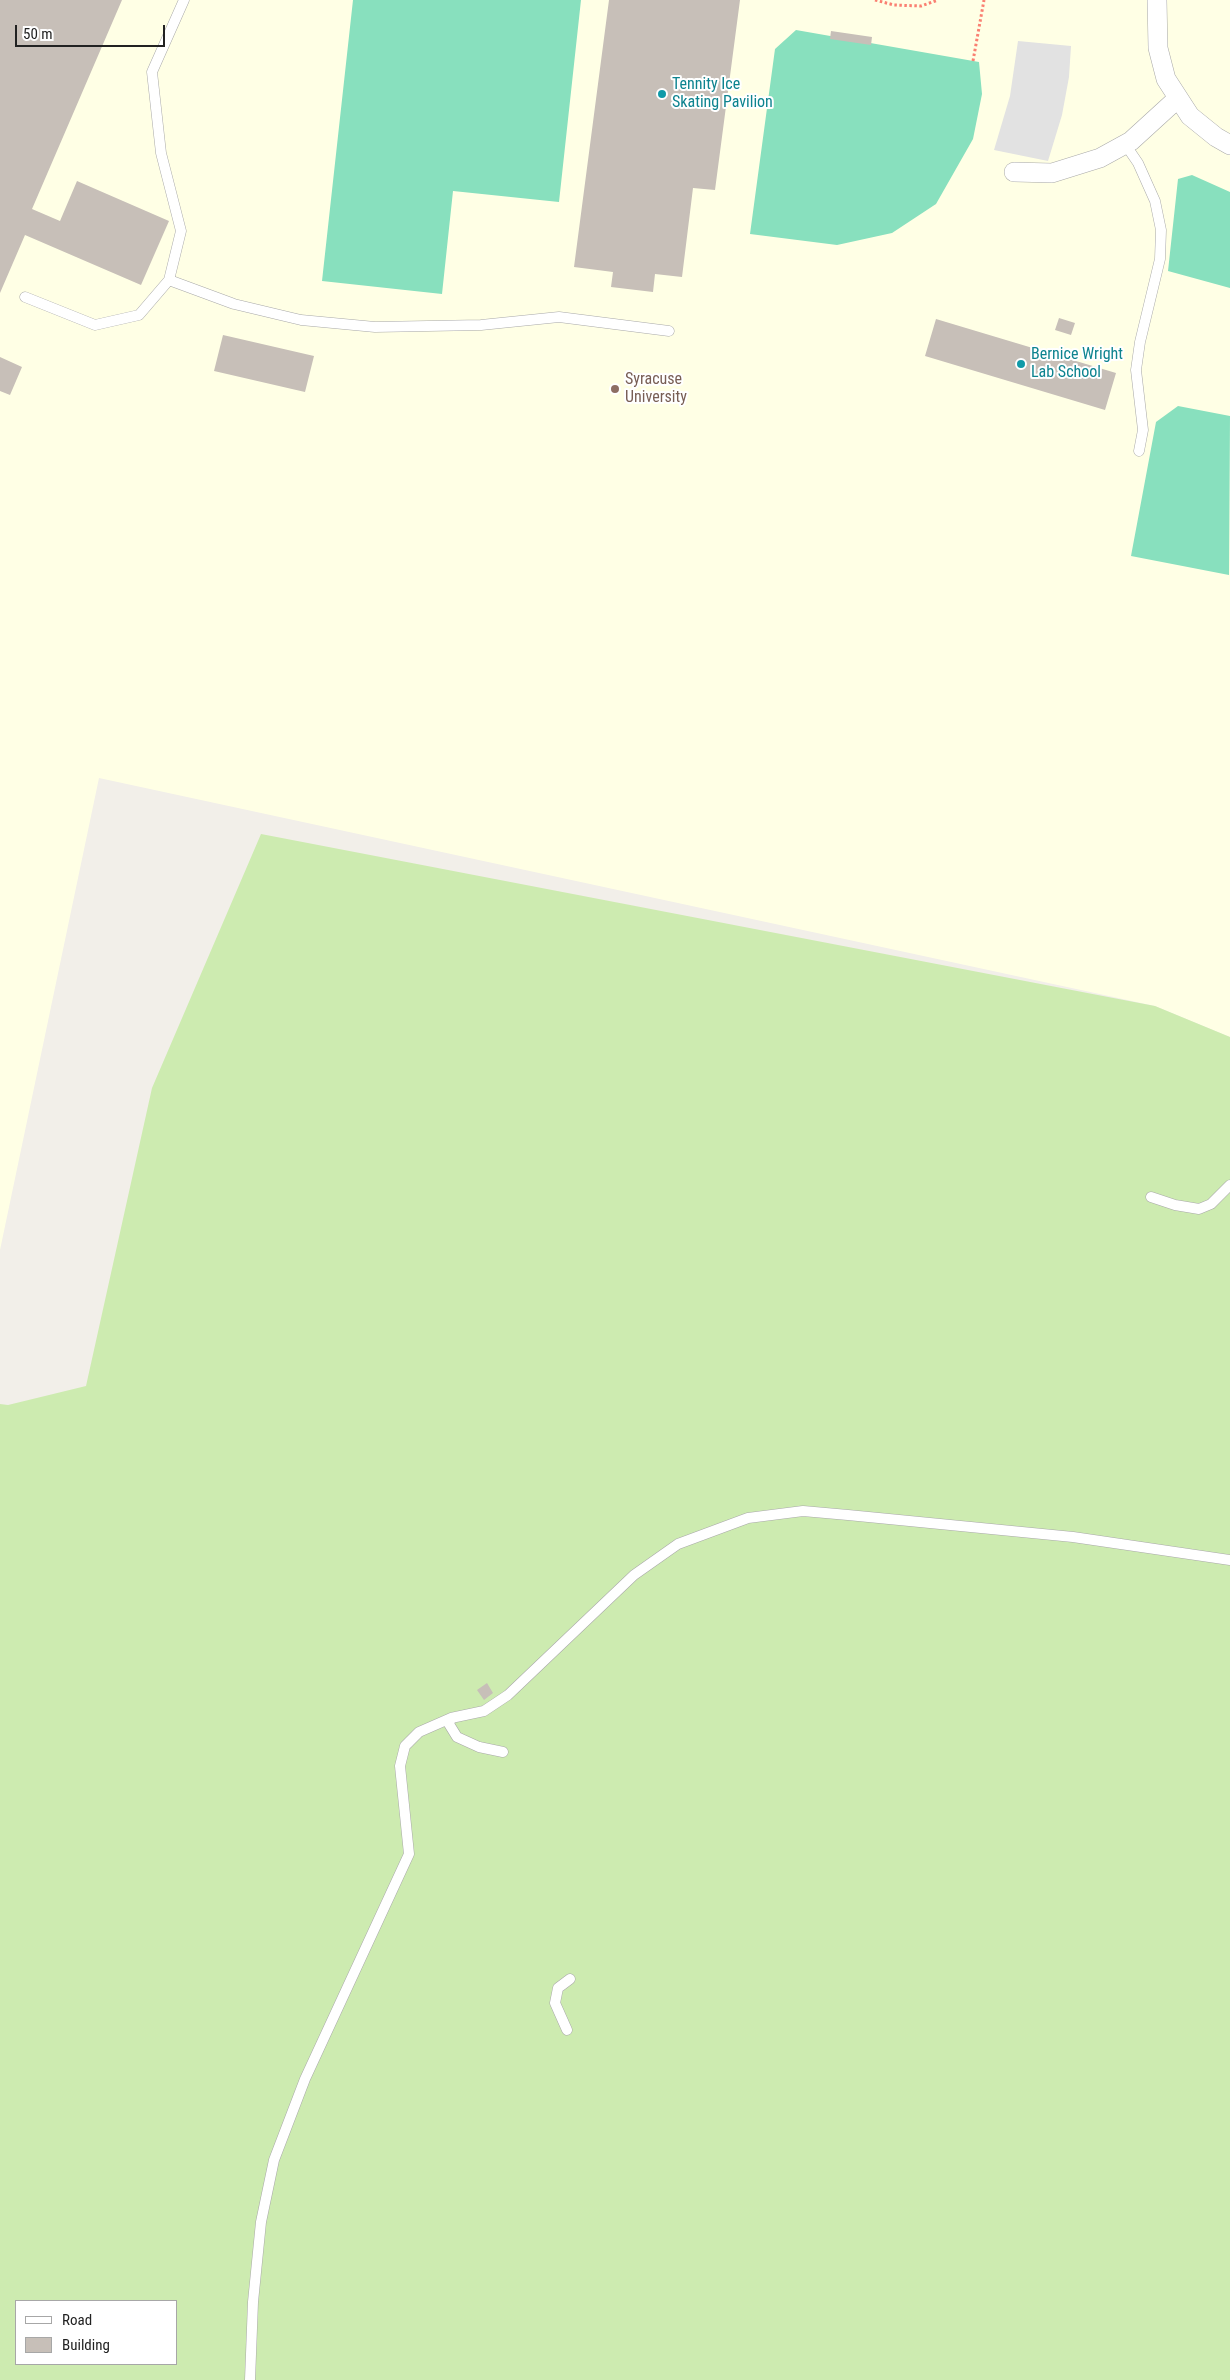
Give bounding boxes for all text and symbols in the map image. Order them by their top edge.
scale bar [18,15,168,47]
text: 50 m [23,25,53,43]
place label: Tennity Ice Skating Pavilion [672,75,773,113]
marker: Tennity Ice Skating Pavilion [656,88,668,100]
place label: Bernice Wright Lab School [1031,345,1123,383]
marker: Bernice Wright Lab School [1015,358,1027,370]
place label: Syracuse University [625,370,687,408]
marker: Syracuse University [609,383,621,395]
legend [15,2300,178,2365]
text: Road [62,2311,92,2329]
text: Building [62,2336,110,2354]

